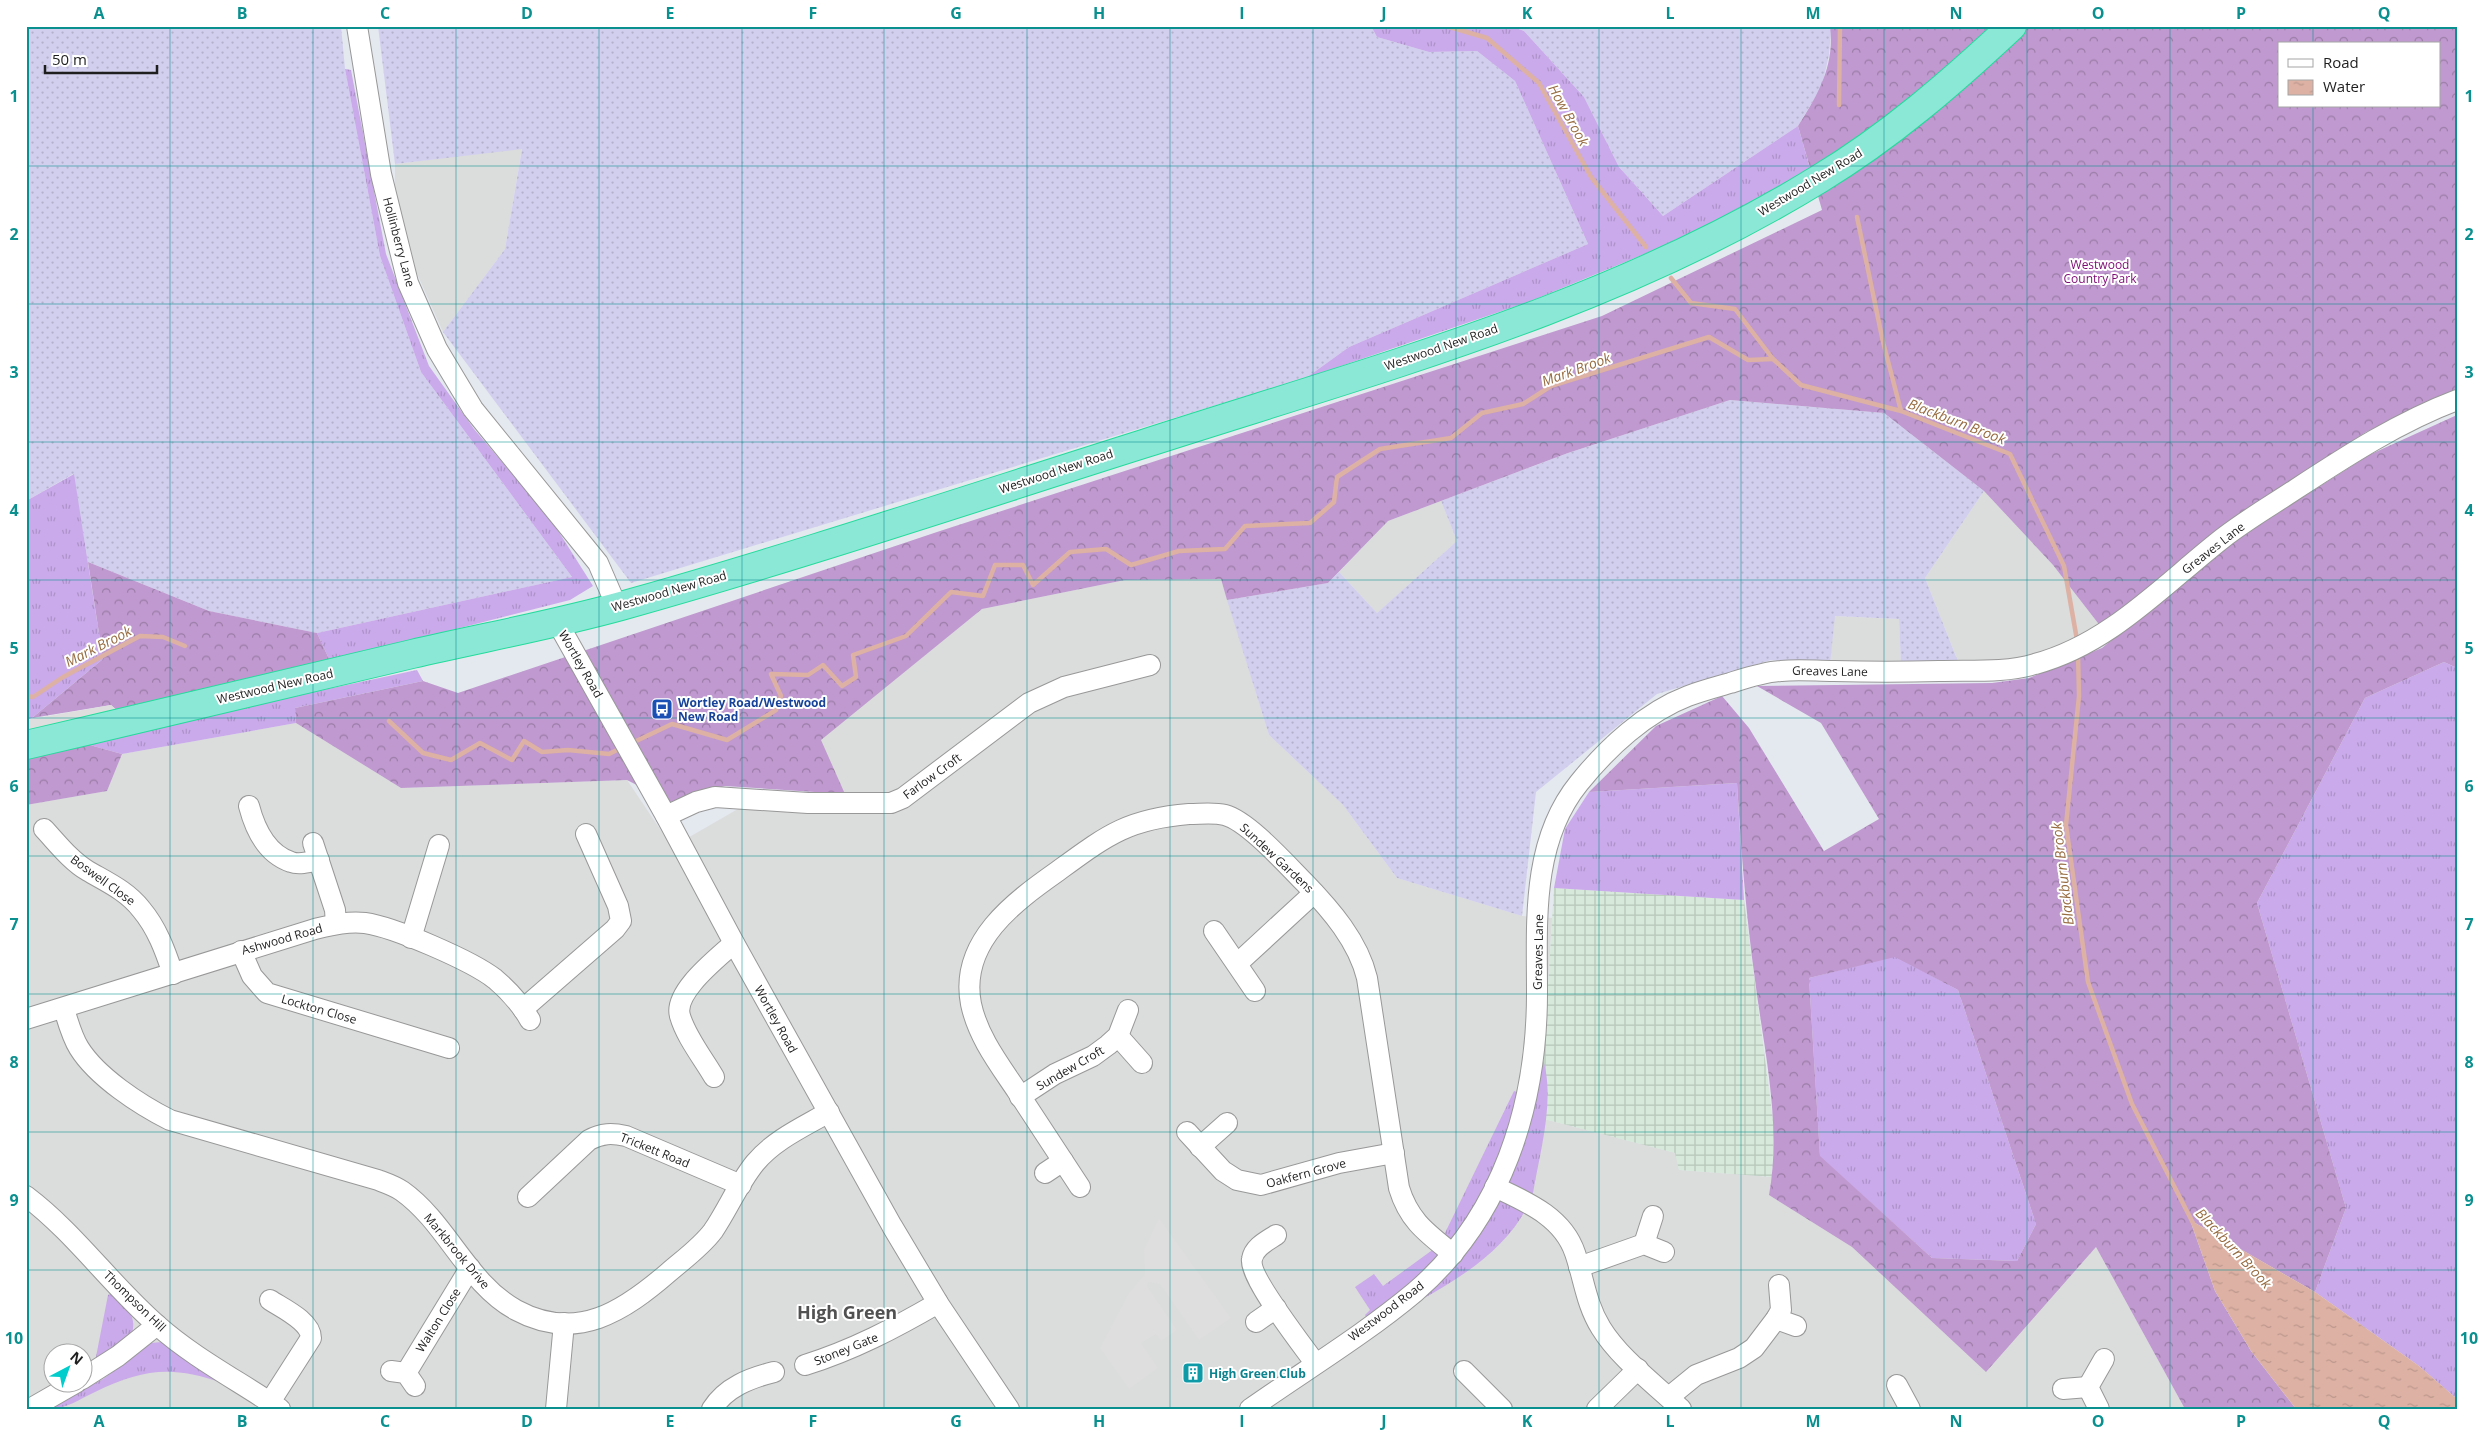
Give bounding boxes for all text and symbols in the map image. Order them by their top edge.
text: A [93,2,105,24]
text: B [237,2,247,24]
text: C [380,2,390,24]
text: D [521,2,533,24]
text: E [666,2,675,24]
text: F [809,2,817,24]
text: G [950,2,962,24]
text: H [1093,2,1105,24]
text: I [1239,2,1245,24]
text: J [1379,2,1387,24]
text: K [1522,2,1533,24]
text: L [1665,2,1675,24]
text: M [1805,2,1821,24]
text: N [1949,2,1963,24]
text: O [2092,2,2104,24]
text: P [2236,2,2246,24]
text: Q [2378,2,2390,24]
scale bar [45,42,158,74]
legend [2278,42,2440,108]
text: 50 m [52,49,87,69]
text: Road [2323,52,2359,72]
text: Water [2323,76,2365,96]
water label: How Brook [1544,81,1594,150]
text: 1 [9,85,19,107]
text: 1 [2464,85,2474,107]
street label: Westwood New Road [1755,144,1865,220]
street label: Hollinberry Lane [379,195,419,289]
text: 2 [9,223,19,245]
text: 2 [2464,223,2474,245]
park label: Westwood Country Park [2064,256,2137,287]
street label: Westwood New Road [1382,320,1500,374]
water label: Mark Brook [1539,347,1614,390]
text: 3 [9,361,19,383]
text: 3 [2464,361,2474,383]
water label: Blackburn Brook [1906,394,2010,449]
street label: Westwood New Road [997,445,1115,497]
text: 4 [9,499,19,521]
text: 4 [2464,499,2474,521]
street label: Greaves Lane [2178,518,2248,578]
street label: Westwood New Road [610,566,728,616]
water label: Mark Brook [62,621,135,671]
street label: Wortley Road [555,627,607,701]
text: 5 [9,637,19,659]
text: 5 [2464,637,2474,659]
street label: Greaves Lane [1792,662,1868,680]
street label: Westwood New Road [215,664,335,708]
place label: Wortley Road/Westwood New Road [678,694,826,725]
bus stop icon: Wortley Road/Westwood New Road [650,697,674,721]
street label: Farlow Croft [899,749,965,803]
text: 6 [9,775,19,797]
text: 6 [2464,775,2474,797]
street label: Sundew Gardens [1236,819,1318,897]
water label: Blackburn Brook [2046,821,2078,926]
street label: Boswell Close [67,851,139,909]
text: 7 [9,913,19,935]
text: 7 [2464,913,2474,935]
street label: Greaves Lane [1529,914,1547,990]
street label: Ashwood Road [240,919,324,959]
street label: Wortley Road [750,982,802,1056]
street label: Lockton Close [279,990,359,1028]
street label: Sundew Croft [1033,1042,1107,1094]
text: 8 [9,1051,19,1073]
text: 8 [2464,1051,2474,1073]
street label: Trickett Road [618,1128,692,1172]
street label: Oakfern Grove [1264,1154,1348,1192]
text: 9 [9,1189,19,1211]
text: 9 [2464,1189,2474,1211]
water label: Blackburn Brook [2192,1204,2277,1293]
street label: Markbrook Drive [420,1209,494,1293]
street label: Thompson Hill [100,1267,170,1335]
street label: Westwood Road [1345,1277,1427,1345]
street label: Walton Close [411,1284,465,1355]
district label: High Green [797,1300,897,1324]
text: 10 [5,1327,23,1349]
text: 10 [2460,1327,2478,1349]
street label: Stoney Gate [811,1328,881,1370]
north arrow [42,1342,92,1392]
text: N [66,1347,87,1369]
building icon: High Green Club [1181,1361,1205,1385]
place label: High Green Club [1209,1365,1306,1382]
text: A [93,1410,105,1432]
text: B [237,1410,247,1432]
text: C [380,1410,390,1432]
text: D [521,1410,533,1432]
text: E [666,1410,675,1432]
text: F [809,1410,817,1432]
text: G [950,1410,962,1432]
text: H [1093,1410,1105,1432]
text: I [1239,1410,1245,1432]
text: J [1379,1410,1387,1432]
text: K [1522,1410,1533,1432]
text: L [1665,1410,1675,1432]
text: M [1805,1410,1821,1432]
text: N [1949,1410,1963,1432]
text: O [2092,1410,2104,1432]
text: P [2236,1410,2246,1432]
text: Q [2378,1410,2390,1432]

